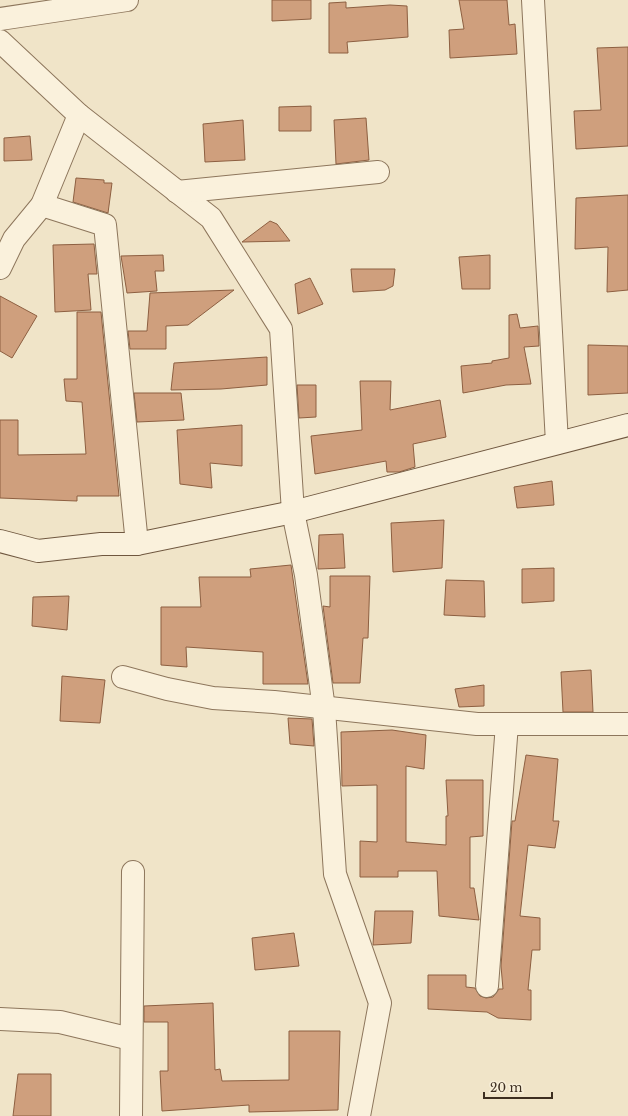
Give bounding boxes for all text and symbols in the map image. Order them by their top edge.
scale bar [484,1074,552,1100]
text: 20 m [490,1080,522,1095]

